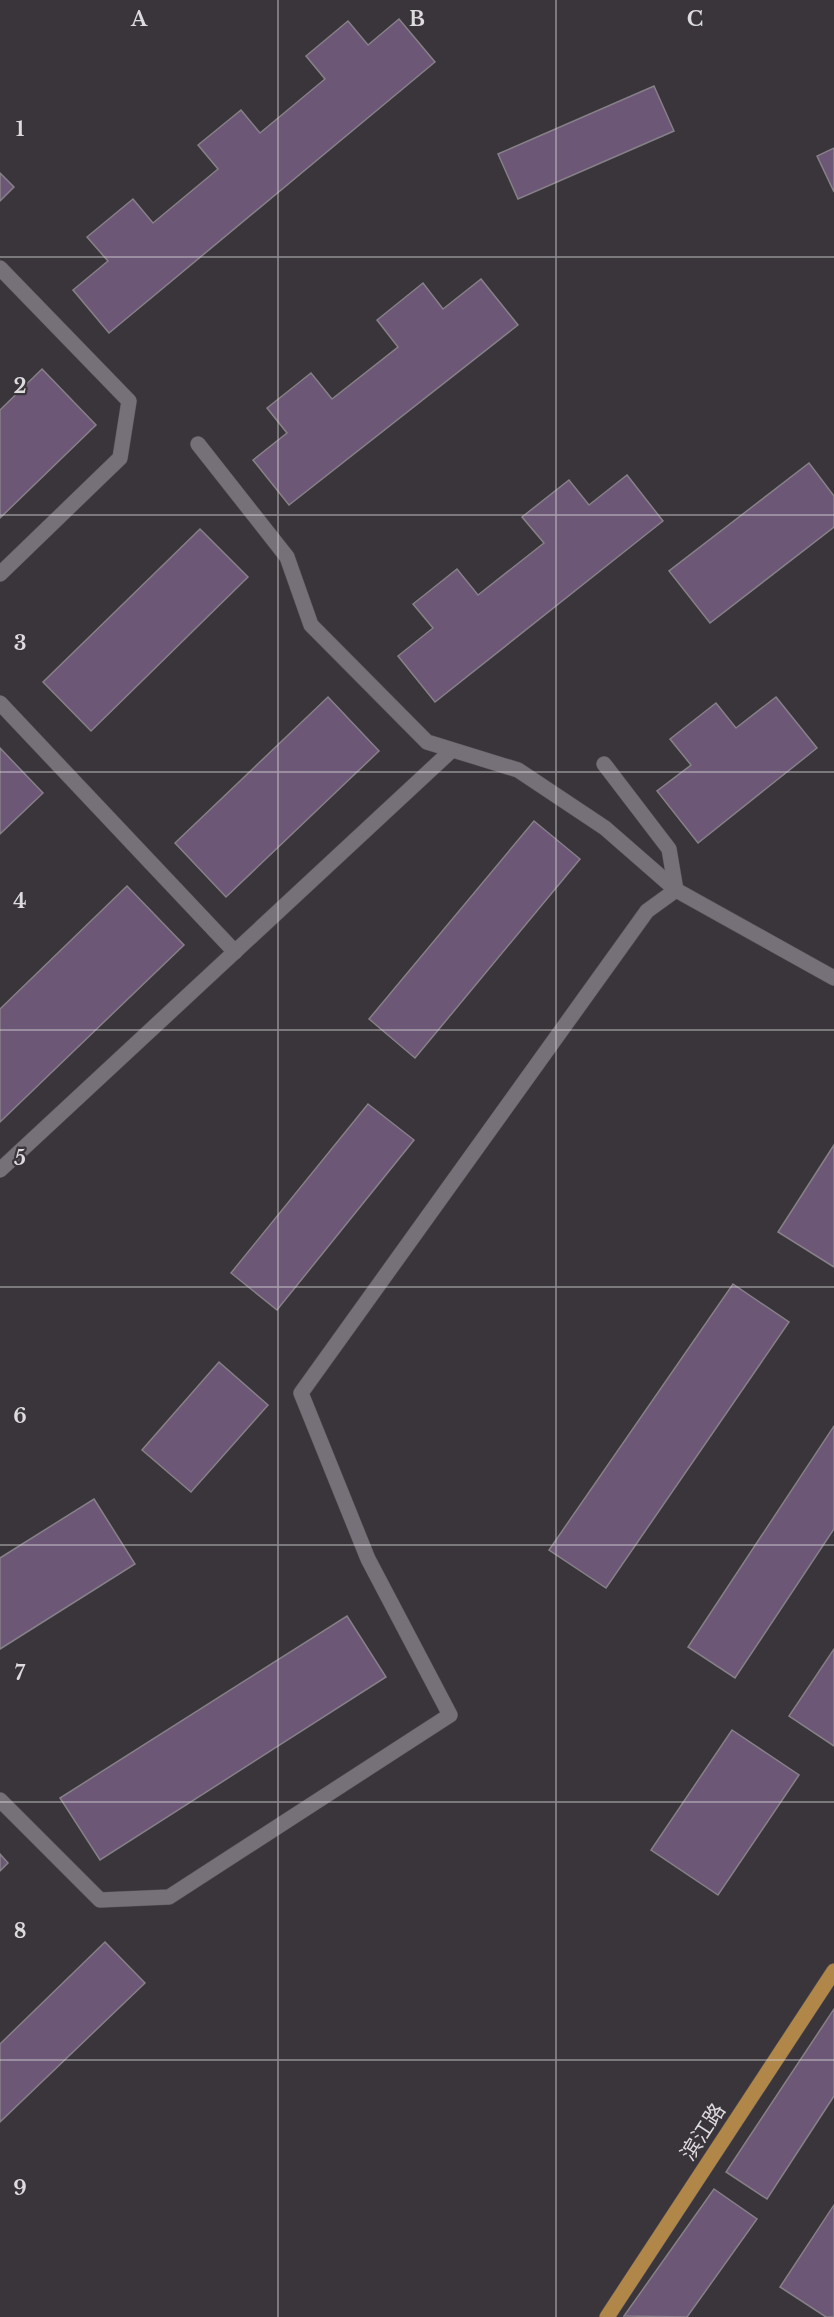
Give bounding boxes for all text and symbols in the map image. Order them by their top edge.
text: A [130,7,148,31]
text: B [409,7,425,31]
text: C [687,7,703,31]
text: 1 [16,117,25,141]
text: 2 [13,374,27,398]
text: 3 [14,631,26,655]
text: 4 [13,889,27,913]
text: 5 [14,1146,26,1170]
text: 6 [13,1404,27,1428]
text: 7 [15,1661,26,1685]
text: 8 [14,1919,26,1943]
street label: 滨江路 [675,2099,731,2165]
text: 9 [13,2176,27,2200]

